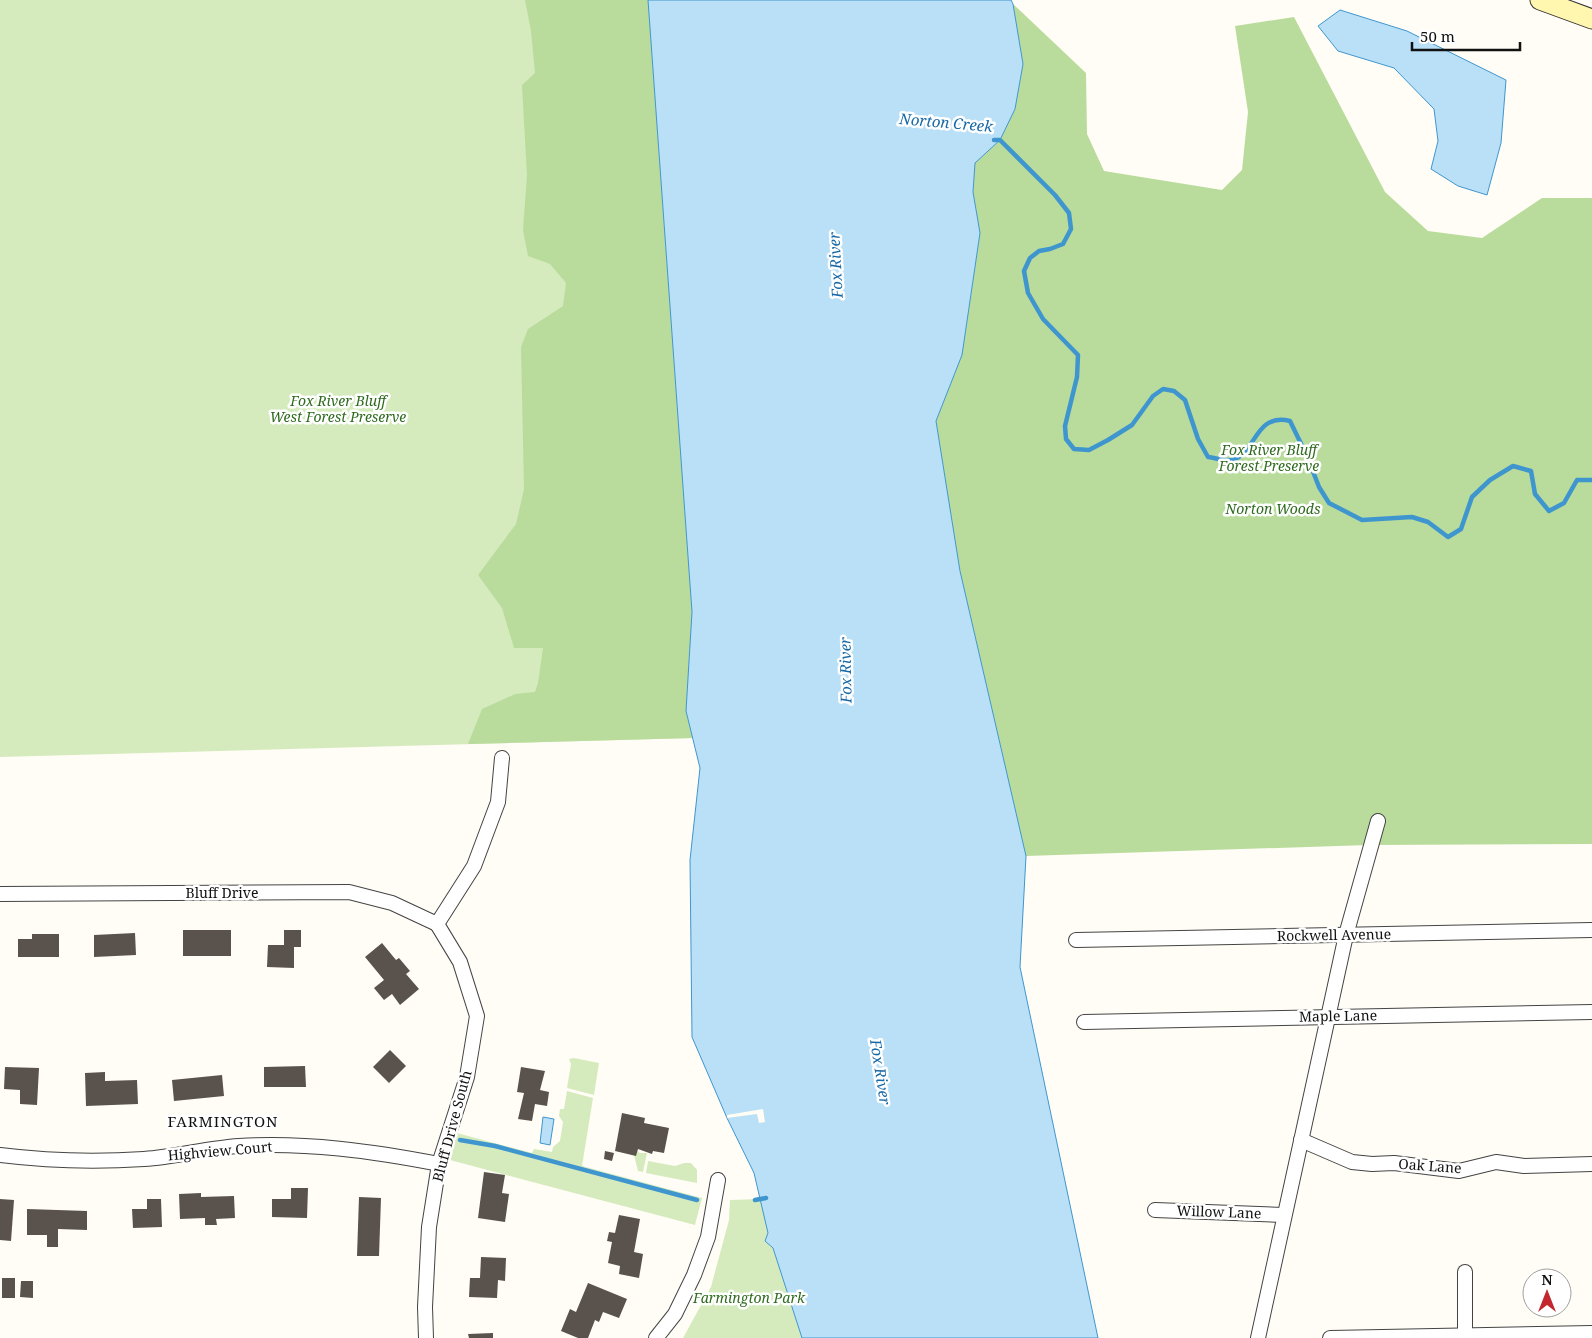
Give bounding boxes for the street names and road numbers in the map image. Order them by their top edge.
street label: Bluff Drive [186,883,258,902]
street label: Rockwell Avenue [1277,924,1391,945]
street label: Maple Lane [1299,1005,1377,1026]
street label: Bluff Drive South [427,1068,476,1184]
street label: Highview Court [167,1136,273,1165]
street label: Oak Lane [1398,1154,1462,1177]
street label: Willow Lane [1176,1201,1262,1222]

